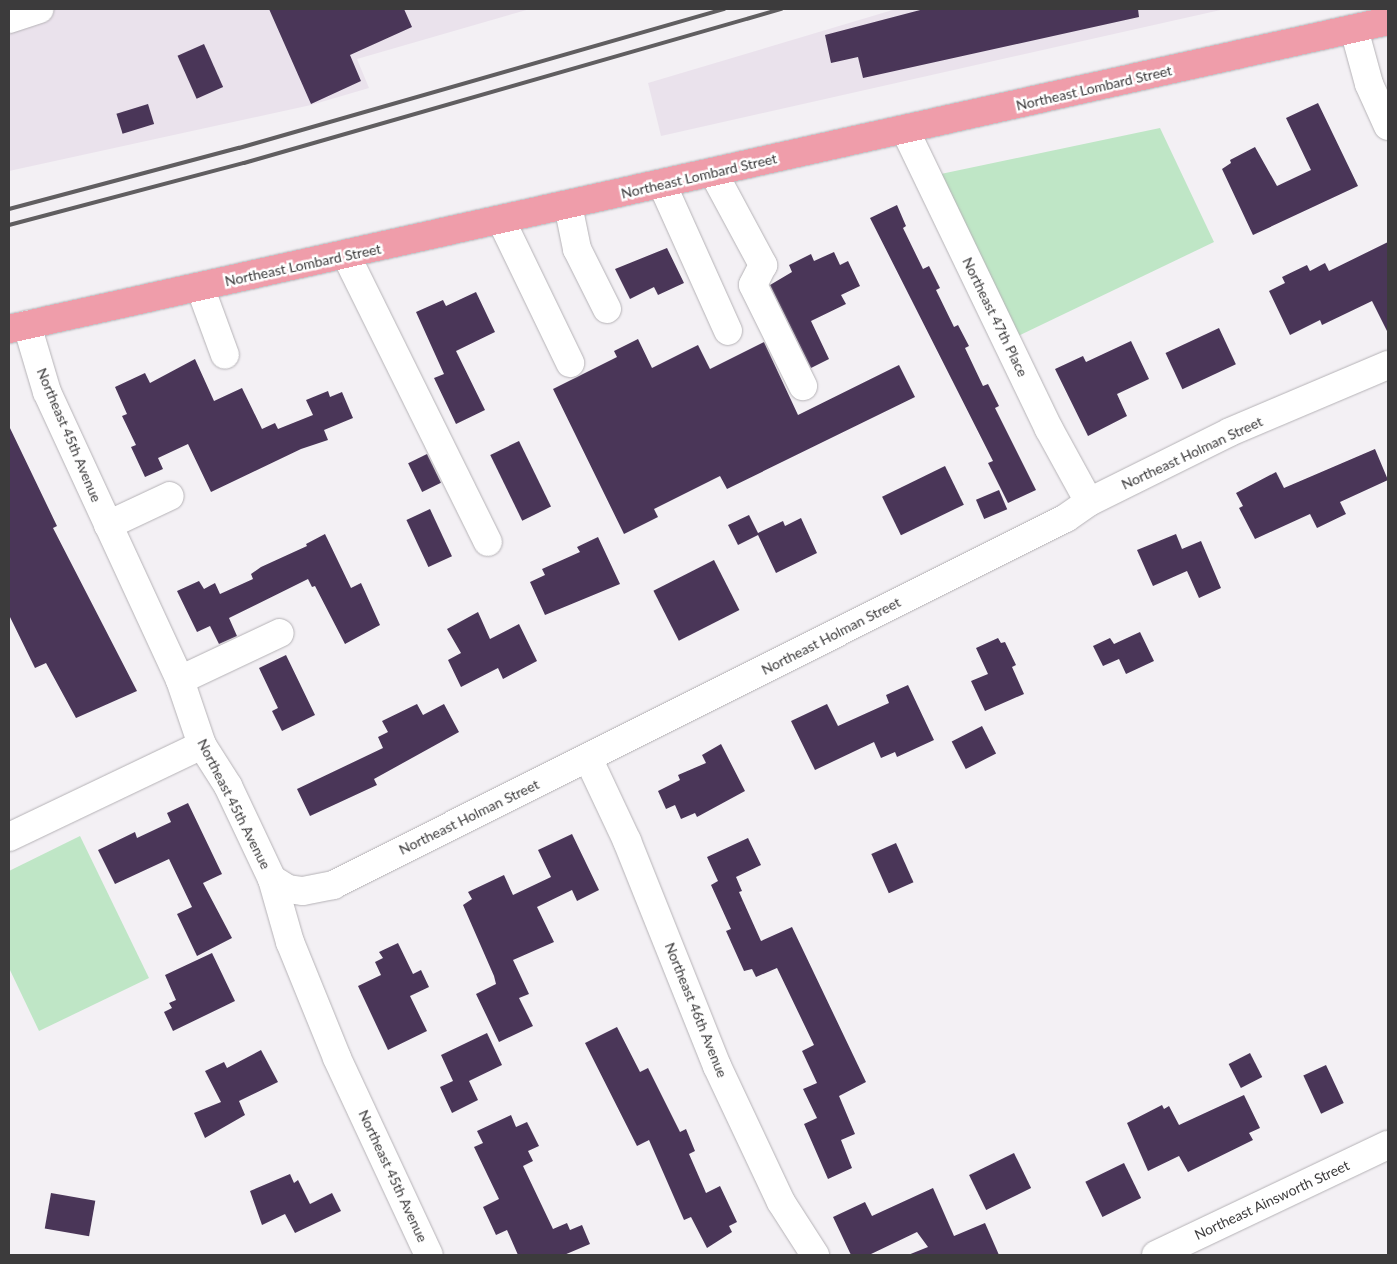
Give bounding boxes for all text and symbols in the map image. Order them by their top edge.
street label: Northeast Lombard Street [1014,62,1174,114]
street label: Northeast Lombard Street [619,150,779,202]
street label: Northeast Lombard Street [223,240,383,290]
street label: Northeast 47th Place [959,255,1031,379]
street label: Northeast 45th Avenue [33,365,105,505]
street label: Northeast Holman Street [1119,413,1265,493]
street label: Northeast Holman Street [759,594,903,678]
street label: Northeast 45th Avenue [194,736,274,872]
street label: Northeast Holman Street [396,776,542,858]
street label: Northeast 46th Avenue [661,940,731,1080]
street label: Northeast 45th Avenue [355,1107,431,1245]
street label: Northeast Ainsworth Street [1192,1157,1352,1243]

